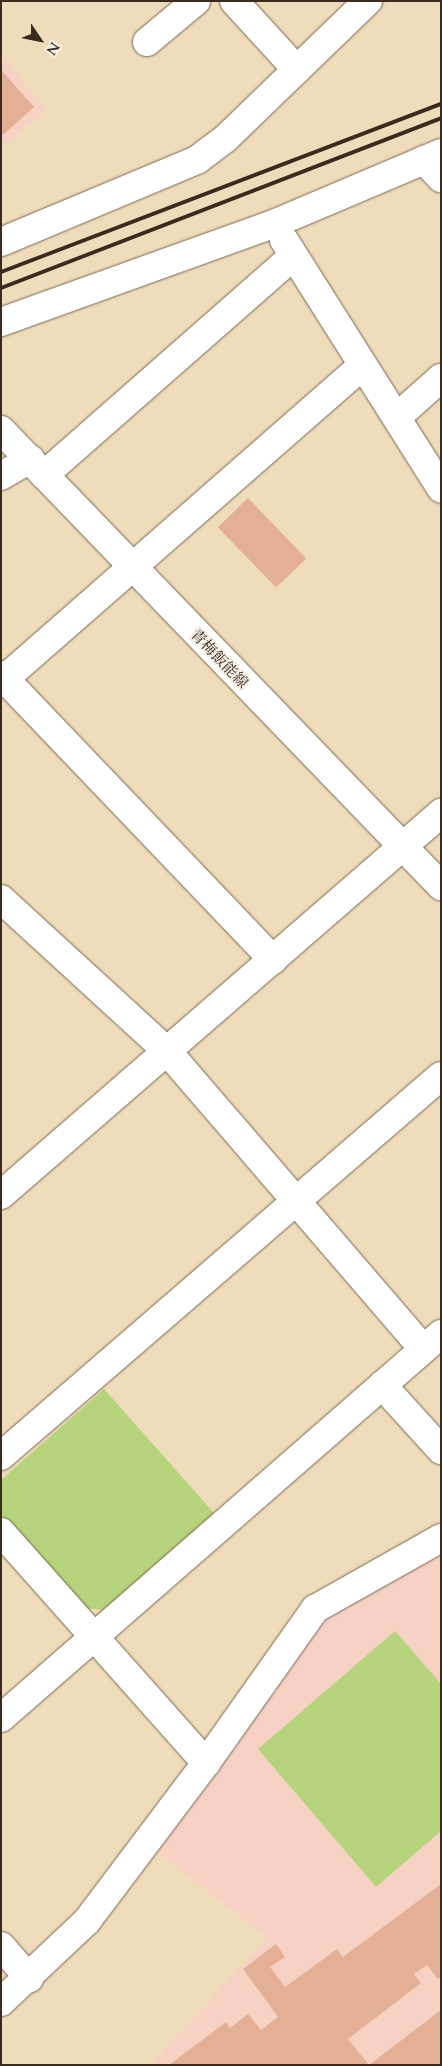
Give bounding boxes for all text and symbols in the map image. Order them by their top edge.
north arrow [15,15,65,65]
text: N [42,38,64,59]
street label: 青梅飯能線 [186,626,252,692]

